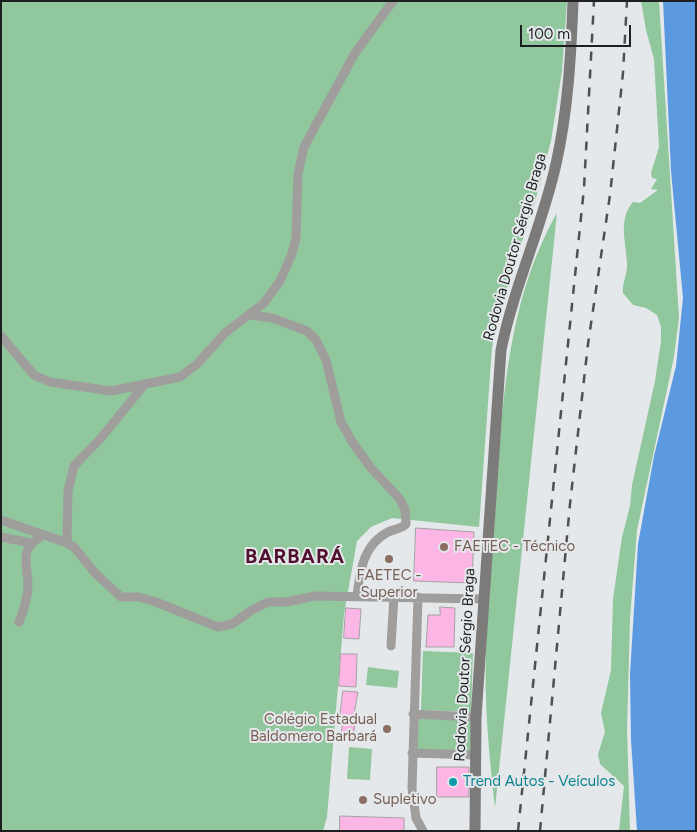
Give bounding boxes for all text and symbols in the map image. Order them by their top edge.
scale bar [522,15,633,47]
text: 100 m [528,25,570,43]
street label: Rodovia Doutor Sérgio Braga [480,151,550,343]
place label: FAETEC - Técnico [454,538,575,556]
marker: FAETEC - Técnico [438,541,450,553]
district label: BARBARÁ [244,545,346,569]
marker: FAETEC - Superior [383,553,395,565]
place label: FAETEC - Superior [356,567,422,602]
street label: Rodovia Doutor Sérgio Braga [451,568,479,762]
place label: Colégio Estadual Baldomero Barbará [250,711,377,746]
marker: Colégio Estadual Baldomero Barbará [381,723,393,735]
place label: Trend Autos - Veículos [463,773,615,791]
marker: Trend Autos - Veículos [447,776,459,788]
place label: Supletivo [373,791,436,809]
marker: Supletivo [357,794,369,806]

